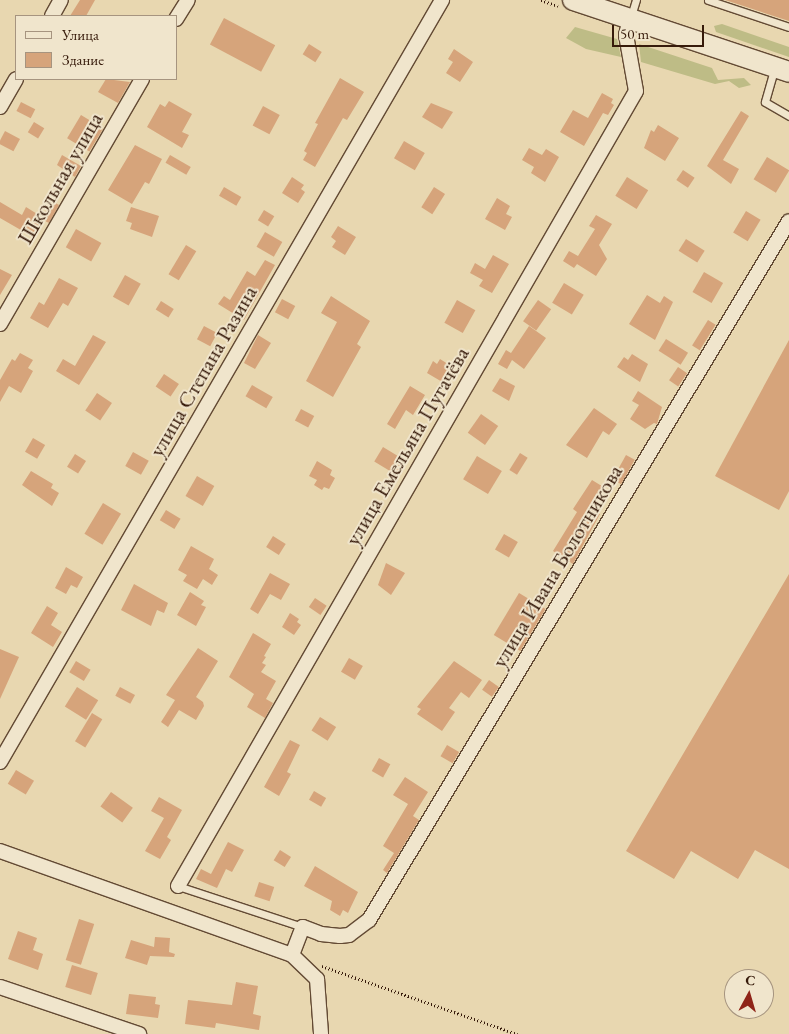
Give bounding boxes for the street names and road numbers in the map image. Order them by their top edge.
street label: Школьная улица [12,107,108,249]
street label: улица Степана Разина [143,281,263,461]
street label: улица Емельяна Пугачёва [339,342,475,550]
street label: улица Ивана Болотникова [486,460,628,672]

